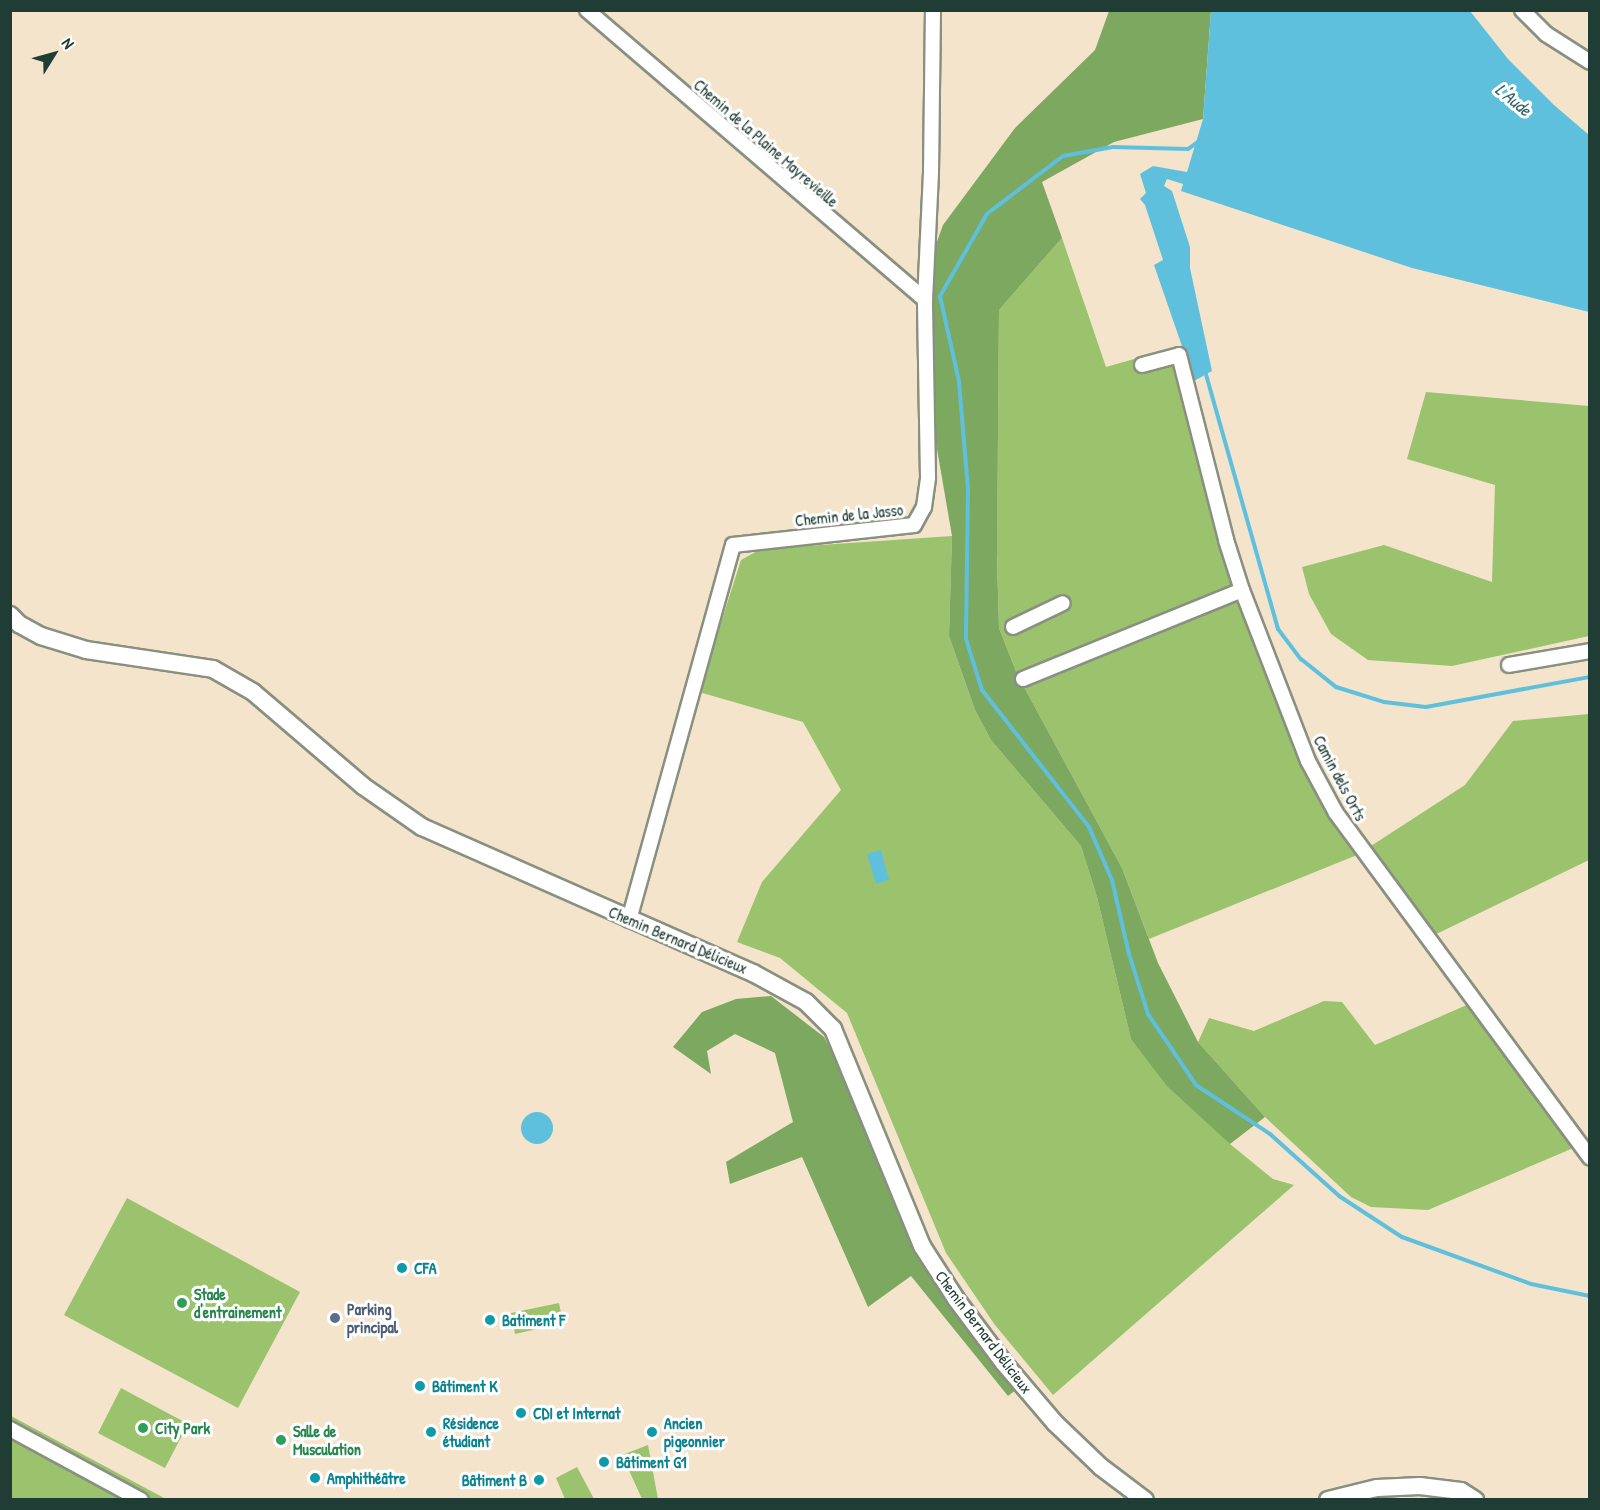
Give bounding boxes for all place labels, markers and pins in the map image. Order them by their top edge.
place label: CFA [414,1258,437,1278]
marker: CFA [395,1261,409,1275]
place label: Stade d'entrainement [194,1284,282,1322]
marker: Stade d'entrainement [175,1296,189,1310]
place label: Parking principal [347,1299,398,1337]
place label: Batiment F [502,1310,565,1330]
marker: Parking principal [328,1311,342,1325]
marker: Batiment F [483,1313,497,1327]
place label: Bâtiment K [432,1376,498,1396]
marker: Bâtiment K [413,1379,427,1393]
place label: CDI et Internat [533,1403,620,1423]
marker: CDI et Internat [514,1406,528,1420]
place label: Résidence étudiant [443,1413,499,1451]
place label: Ancien pigeonnier [664,1413,725,1451]
place label: City Park [155,1418,210,1438]
marker: City Park [136,1421,150,1435]
place label: Salle de Musculation [293,1421,361,1459]
marker: Résidence étudiant [424,1425,438,1439]
marker: Ancien pigeonnier [645,1425,659,1439]
marker: Salle de Musculation [274,1433,288,1447]
place label: Bâtiment G1 [616,1452,687,1472]
marker: Bâtiment G1 [597,1455,611,1469]
place label: Amphithéâtre [327,1468,406,1488]
place label: Bâtiment B [462,1470,527,1490]
marker: Amphithéâtre [308,1471,322,1485]
marker: Bâtiment B [532,1473,546,1487]

